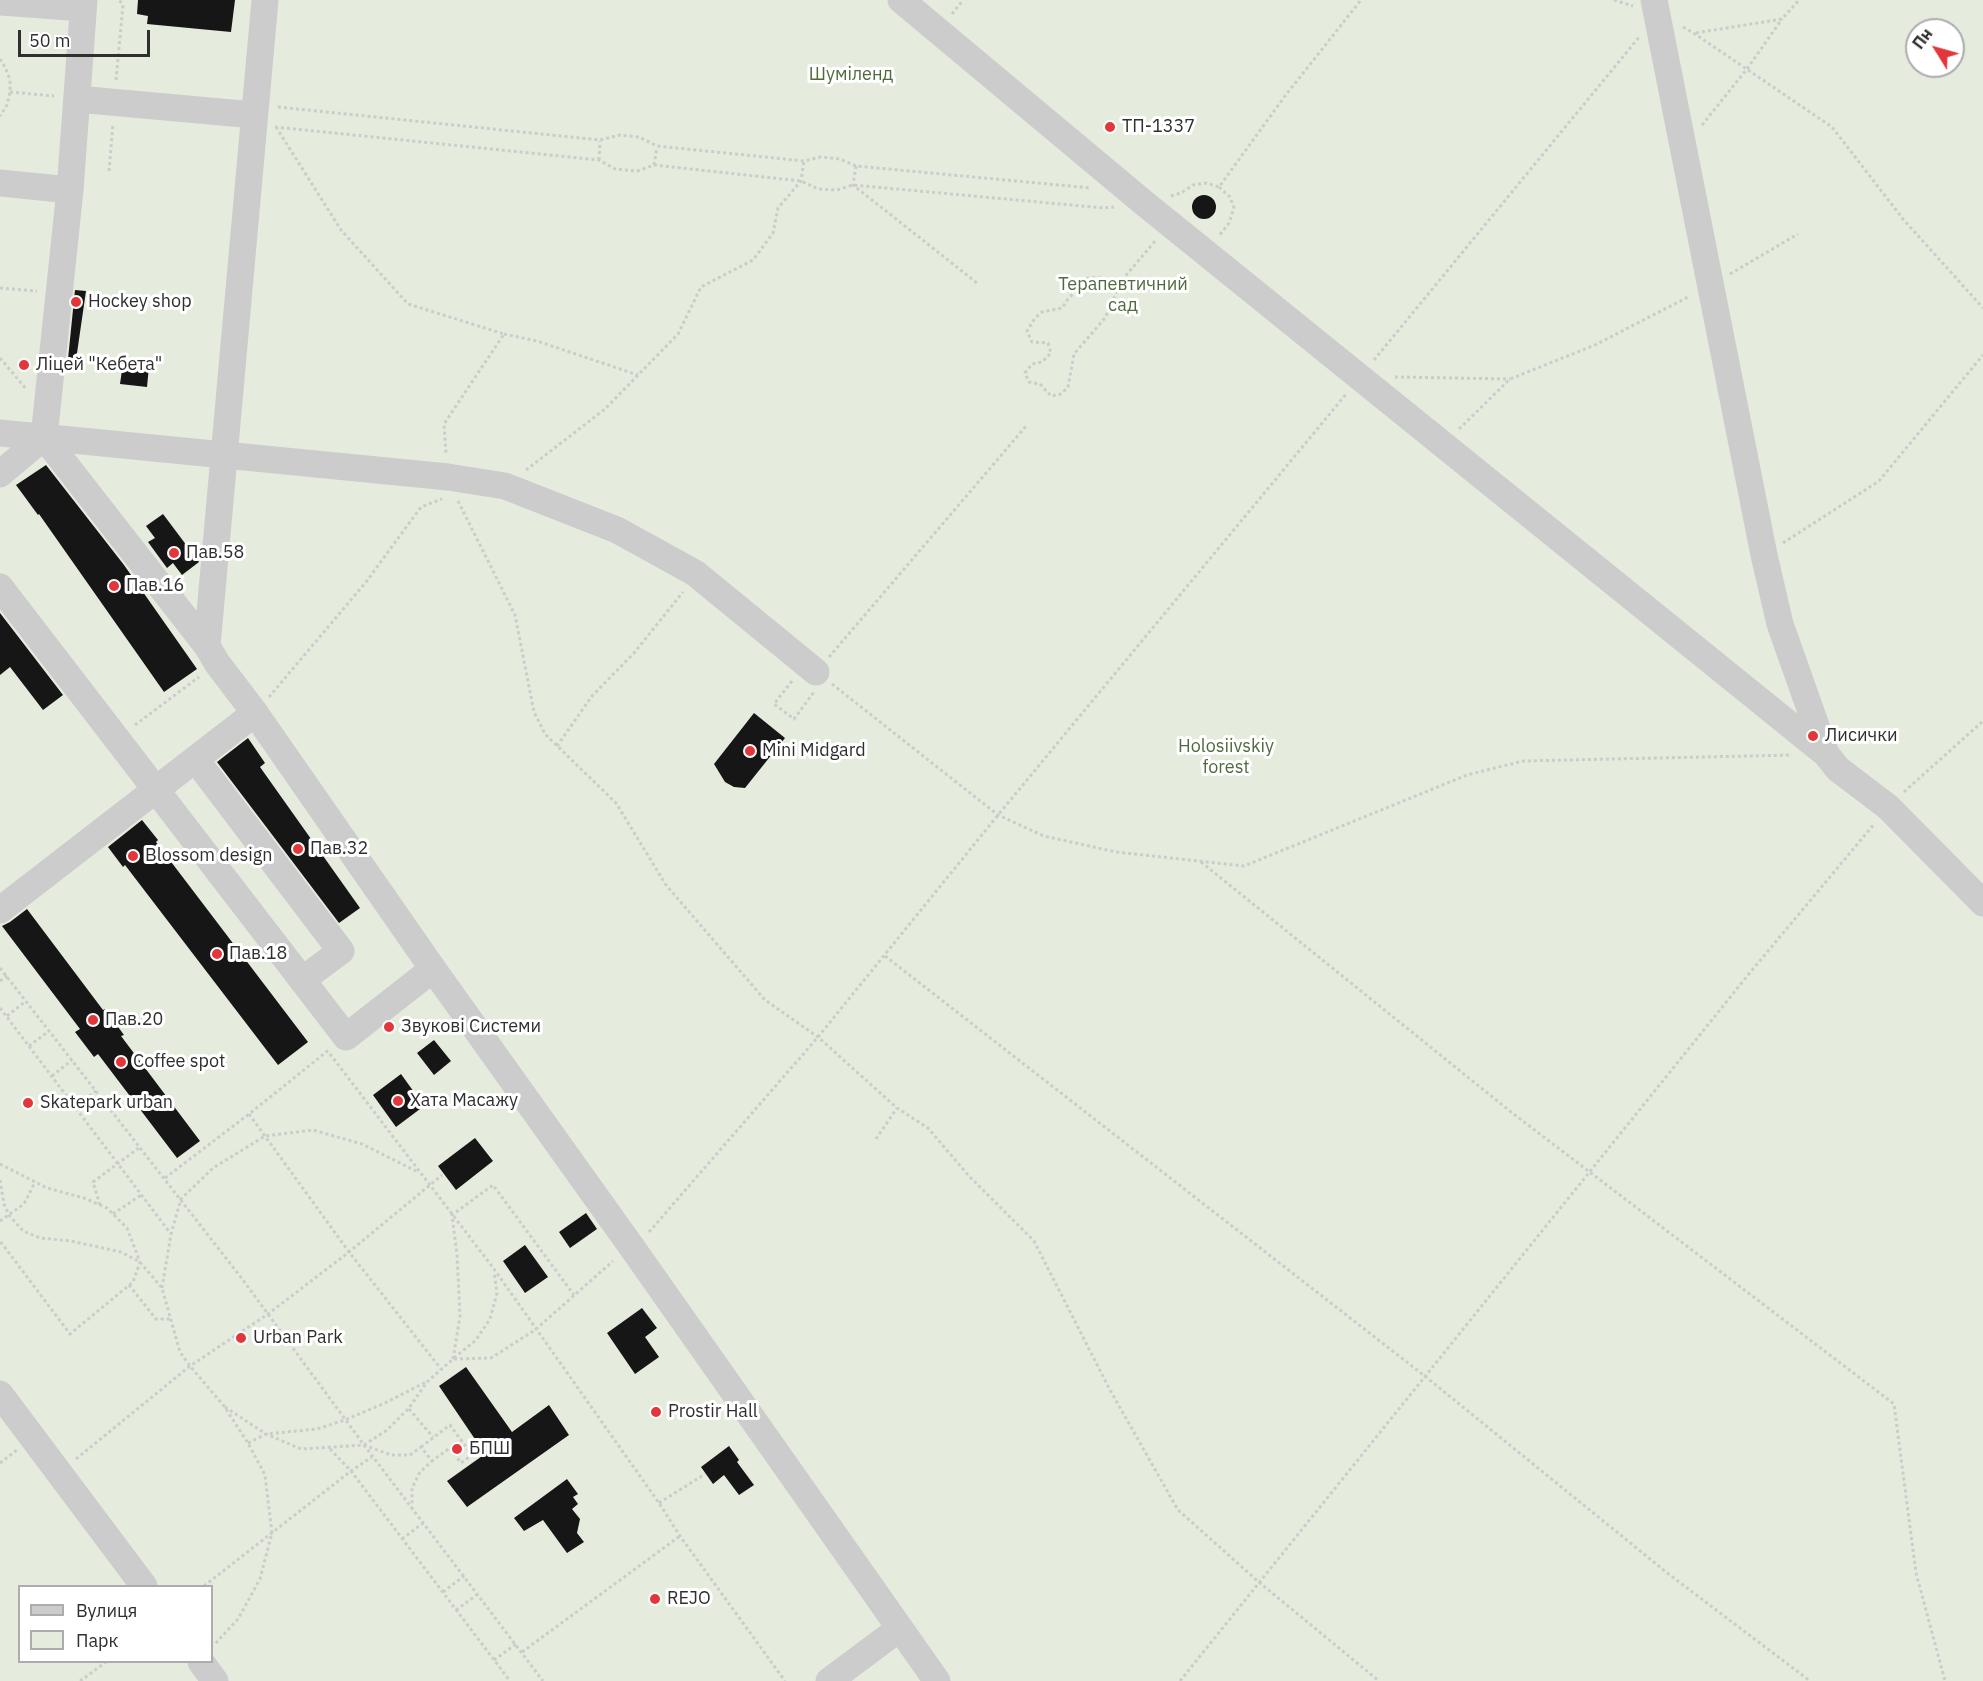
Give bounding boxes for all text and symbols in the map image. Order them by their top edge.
scale bar [21,18,153,56]
north arrow [1905,18,1965,78]
text: Пн [1908,24,1937,53]
text: 50 m [29,29,71,52]
park label: Шуміленд [809,64,893,86]
place label: ТП-1337 [1122,116,1195,138]
marker: ТП-1337 [1103,120,1117,134]
park label: Терапевтичний сад [1058,274,1188,316]
place label: Hockey shop [88,291,192,313]
marker: Hockey shop [69,295,83,309]
place label: Ліцей "Кебета" [36,354,162,376]
marker: Ліцей "Кебета" [17,358,31,372]
place label: Пав.58 [186,542,244,564]
marker: Пав.58 [167,546,181,560]
place label: Пав.16 [126,575,184,597]
marker: Пав.16 [107,579,121,593]
place label: Лисички [1825,725,1898,747]
marker: Лисички [1806,729,1820,743]
park label: Holosiivskiy forest [1178,736,1274,778]
place label: Mini Midgard [762,740,866,762]
marker: Mini Midgard [743,744,757,758]
place label: Пав.32 [310,838,368,860]
marker: Пав.32 [291,842,305,856]
place label: Blossom design [145,845,273,867]
marker: Blossom design [126,849,140,863]
place label: Пав.18 [229,943,287,965]
marker: Пав.18 [210,947,224,961]
place label: Пав.20 [105,1009,163,1031]
marker: Пав.20 [86,1013,100,1027]
place label: Звукові Системи [401,1016,541,1038]
marker: Звукові Системи [382,1020,396,1034]
place label: Coffee spot [133,1051,225,1073]
marker: Coffee spot [114,1055,128,1069]
place label: Хата Масажу [410,1090,518,1112]
place label: Skatepark urban [40,1092,173,1114]
marker: Хата Масажу [391,1094,405,1108]
marker: Skatepark urban [21,1096,35,1110]
place label: Urban Park [253,1327,343,1349]
marker: Urban Park [234,1331,248,1345]
place label: Prostir Hall [668,1401,758,1423]
marker: Prostir Hall [649,1405,663,1419]
place label: БПШ [469,1438,510,1460]
marker: БПШ [450,1442,464,1456]
legend [18,1585,213,1663]
place label: REJO [667,1588,711,1610]
marker: REJO [648,1592,662,1606]
text: Вулиця [76,1599,137,1622]
text: Парк [76,1629,118,1652]

